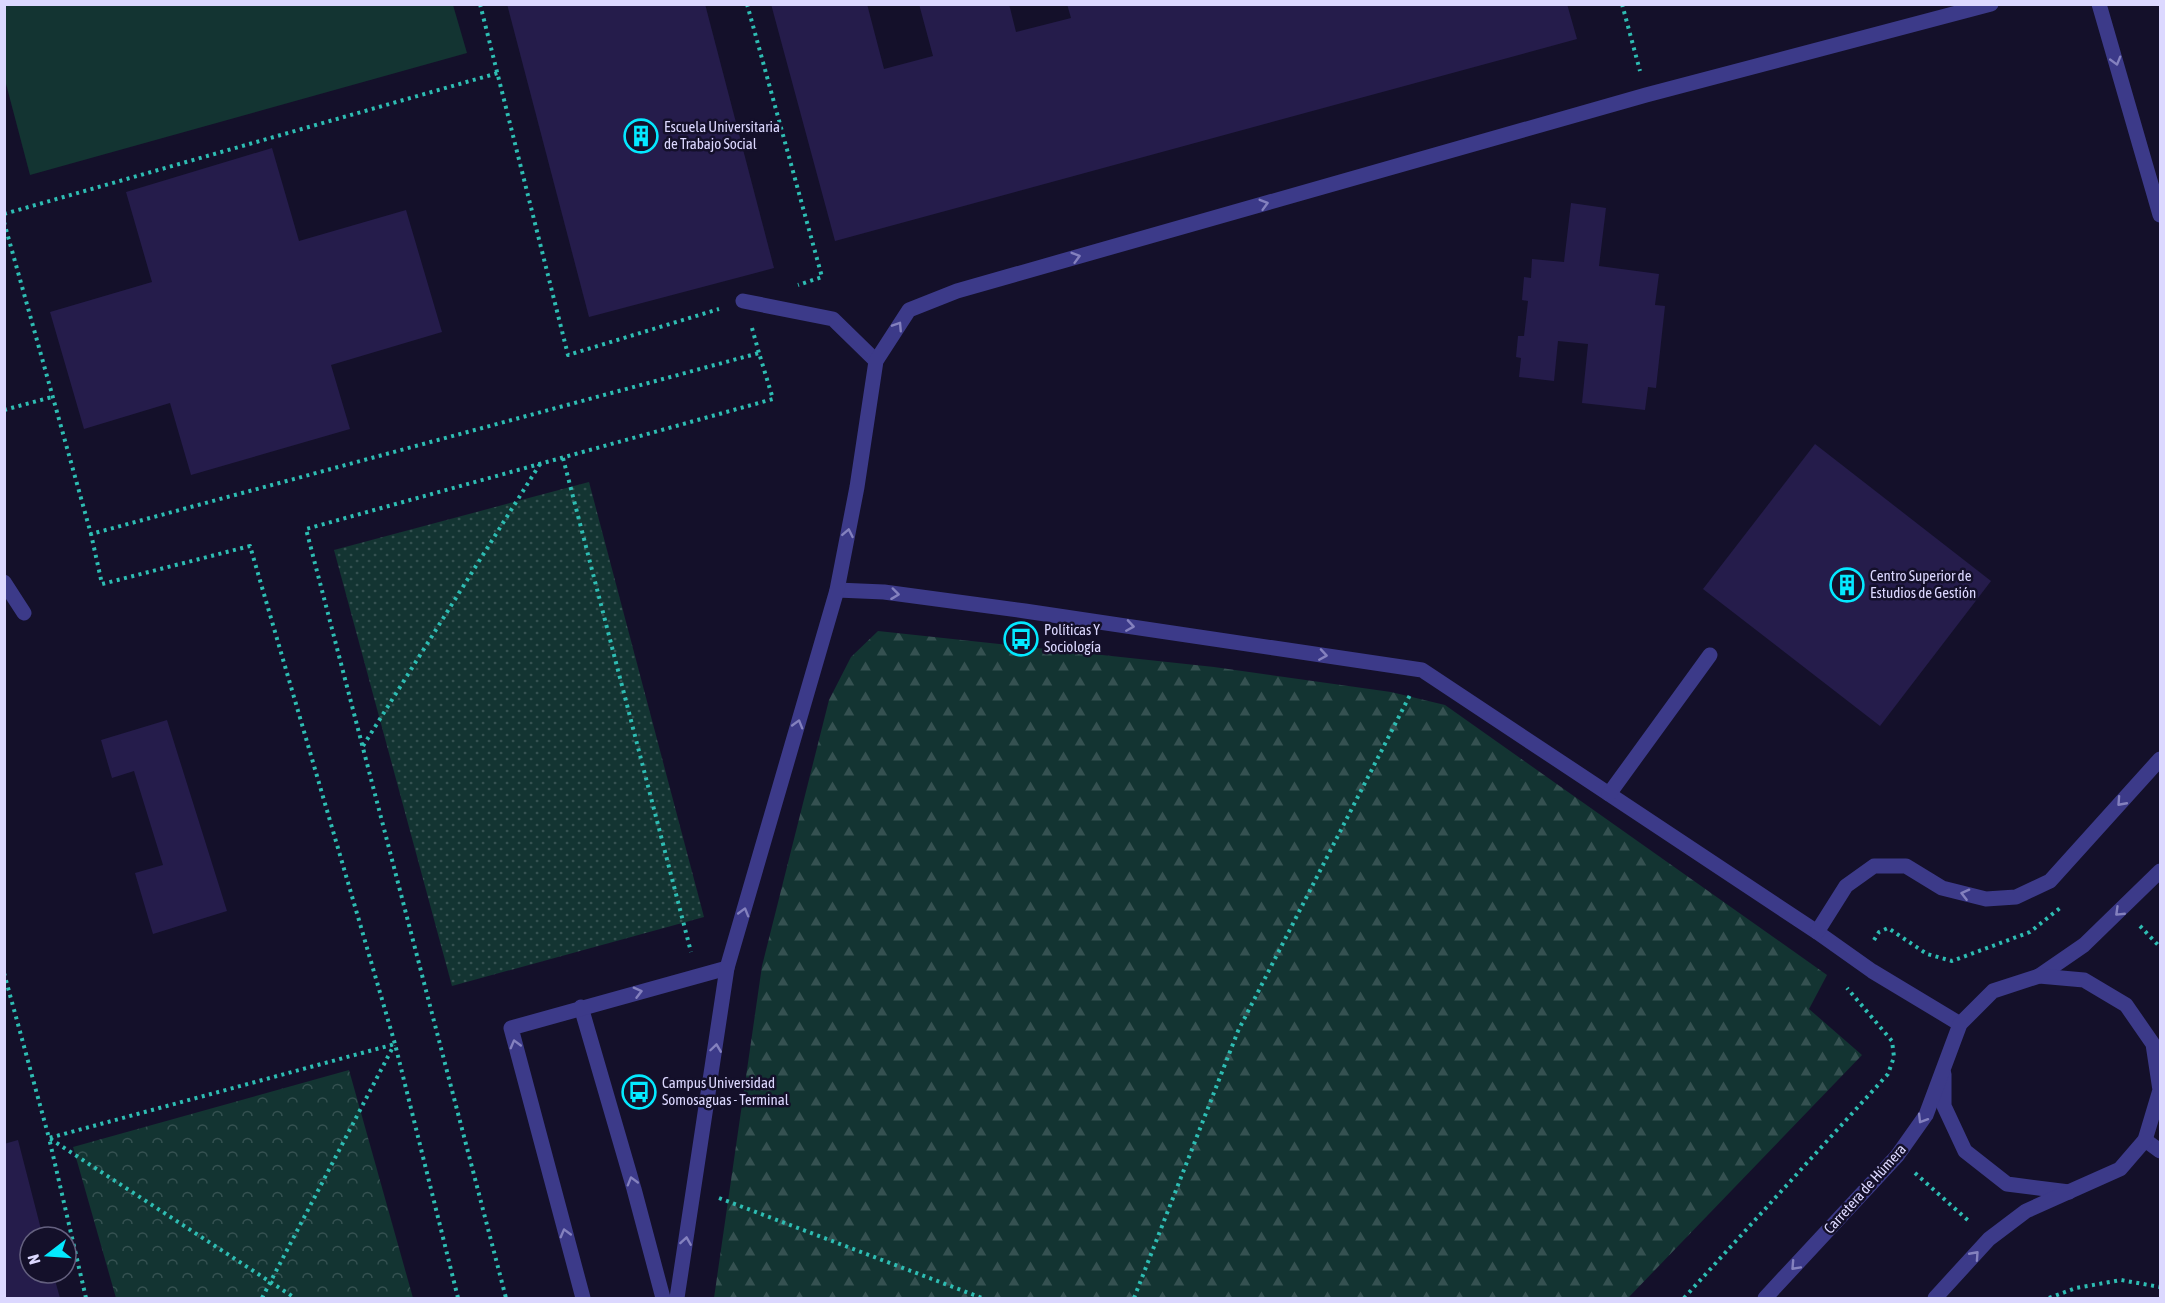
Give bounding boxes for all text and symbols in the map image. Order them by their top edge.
one-way arrow [2109,55,2121,66]
building icon: Escuela Universitaria de Trabajo Social [623,118,659,154]
place label: Escuela Universitaria de Trabajo Social [664,118,780,152]
one-way arrow [1259,198,1269,211]
one-way arrow [1071,252,1081,264]
one-way arrow [891,321,902,332]
one-way arrow [841,528,854,538]
building icon: Centro Superior de Estudios de Gestión [1829,567,1865,603]
place label: Centro Superior de Estudios de Gestión [1870,567,1976,601]
one-way arrow [890,587,900,599]
one-way arrow [1125,620,1134,632]
bus stop icon: Políticas Y Sociología [1003,621,1039,657]
place label: Políticas Y Sociología [1044,621,1101,655]
one-way arrow [1318,649,1327,661]
one-way arrow [791,719,803,730]
one-way arrow [2117,796,2128,806]
one-way arrow [1961,888,1971,901]
one-way arrow [2115,905,2126,916]
one-way arrow [737,907,749,918]
one-way arrow [632,987,642,999]
one-way arrow [510,1039,523,1049]
one-way arrow [709,1043,721,1053]
bus stop icon: Campus Universidad Somosaguas - Terminal [621,1074,657,1110]
place label: Campus Universidad Somosaguas - Terminal [662,1074,789,1108]
one-way arrow [1917,1113,1929,1123]
street label: Carretera de Húmera [1820,1141,1909,1237]
one-way arrow [627,1176,639,1187]
north arrow [18,1225,78,1285]
one-way arrow [559,1228,572,1238]
one-way arrow [680,1236,692,1245]
text: N [24,1252,44,1267]
one-way arrow [1967,1252,1978,1263]
one-way arrow [1791,1260,1802,1270]

